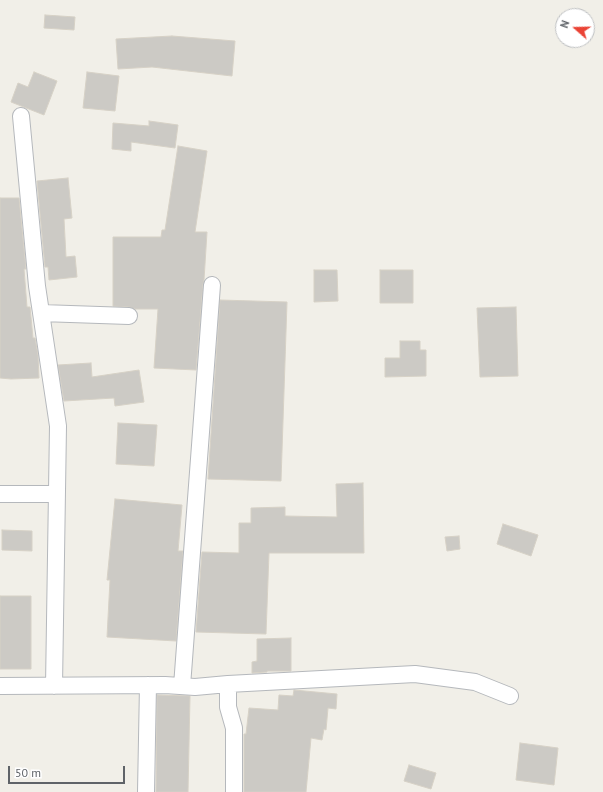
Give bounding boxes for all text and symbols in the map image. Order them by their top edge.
north arrow [555,8,595,48]
text: N [557,18,572,30]
scale bar [10,758,127,784]
text: 50 m [15,765,41,780]

